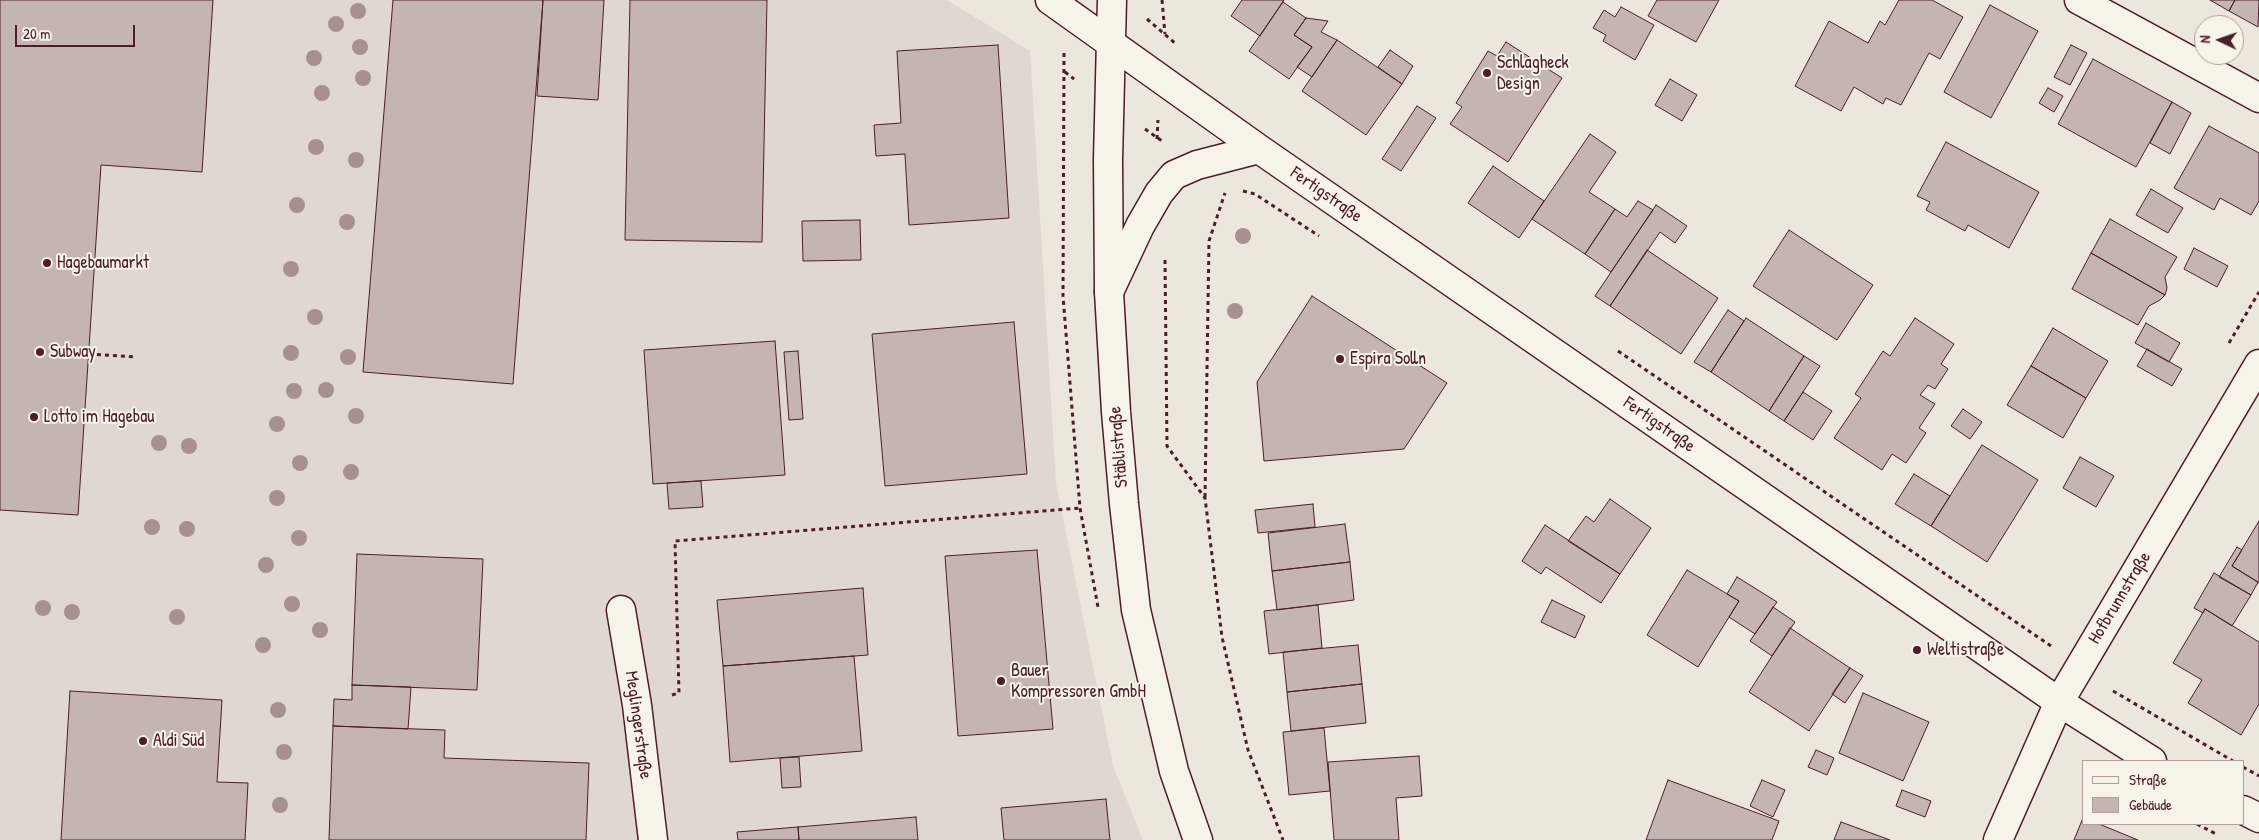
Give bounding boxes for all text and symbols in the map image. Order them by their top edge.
scale bar [18,15,138,47]
north arrow [2194,15,2244,65]
text: 20 m [23,23,50,44]
text: N [2195,35,2214,43]
place label: Schlagheck Design [1497,52,1569,94]
marker: Schlagheck Design [1481,67,1493,79]
street label: Fertigstraße [1286,162,1366,228]
place label: Hagebaumarkt [57,252,149,274]
marker: Hagebaumarkt [41,257,53,269]
place label: Subway [50,341,96,363]
marker: Subway [34,346,46,358]
place label: Espira Solln [1350,348,1426,370]
marker: Espira Solln [1334,353,1346,365]
street label: Fertigstraße [1619,392,1699,458]
street label: Stäblistraße [1105,405,1133,489]
place label: Lotto im Hagebau [44,406,154,428]
marker: Lotto im Hagebau [28,411,40,423]
street label: Hofbrunnstraße [2084,548,2156,648]
place label: Weltistraße [1927,639,2004,661]
marker: Weltistraße [1911,644,1923,656]
place label: Bauer Kompressoren GmbH [1011,660,1146,702]
street label: Meglingerstraße [620,670,656,780]
marker: Bauer Kompressoren GmbH [995,675,1007,687]
place label: Aldi Süd [153,730,204,752]
marker: Aldi Süd [137,735,149,747]
legend [2082,760,2244,825]
text: Straße [2129,769,2167,790]
text: Gebäude [2129,794,2172,815]

